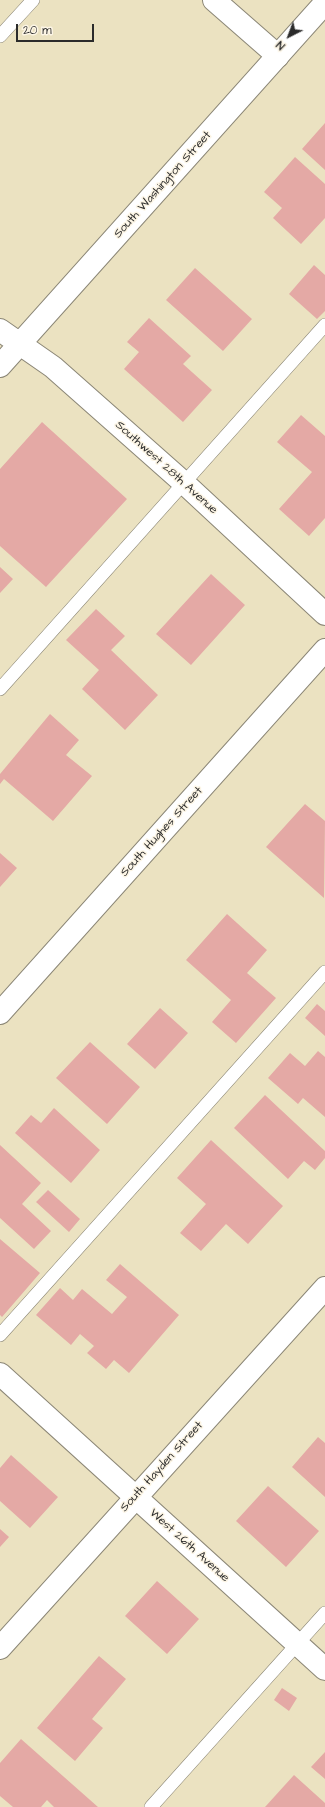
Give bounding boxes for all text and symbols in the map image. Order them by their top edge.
scale bar [18,16,96,42]
north arrow [269,16,309,56]
text: 20 m [23,22,52,39]
text: N [273,37,288,53]
street label: South Washington Street [111,129,215,241]
street label: Southwest 28th Avenue [112,418,220,518]
street label: South Hughes Street [118,784,206,880]
street label: South Hayden Street [118,1419,206,1515]
street label: West 26th Avenue [146,1506,232,1586]

